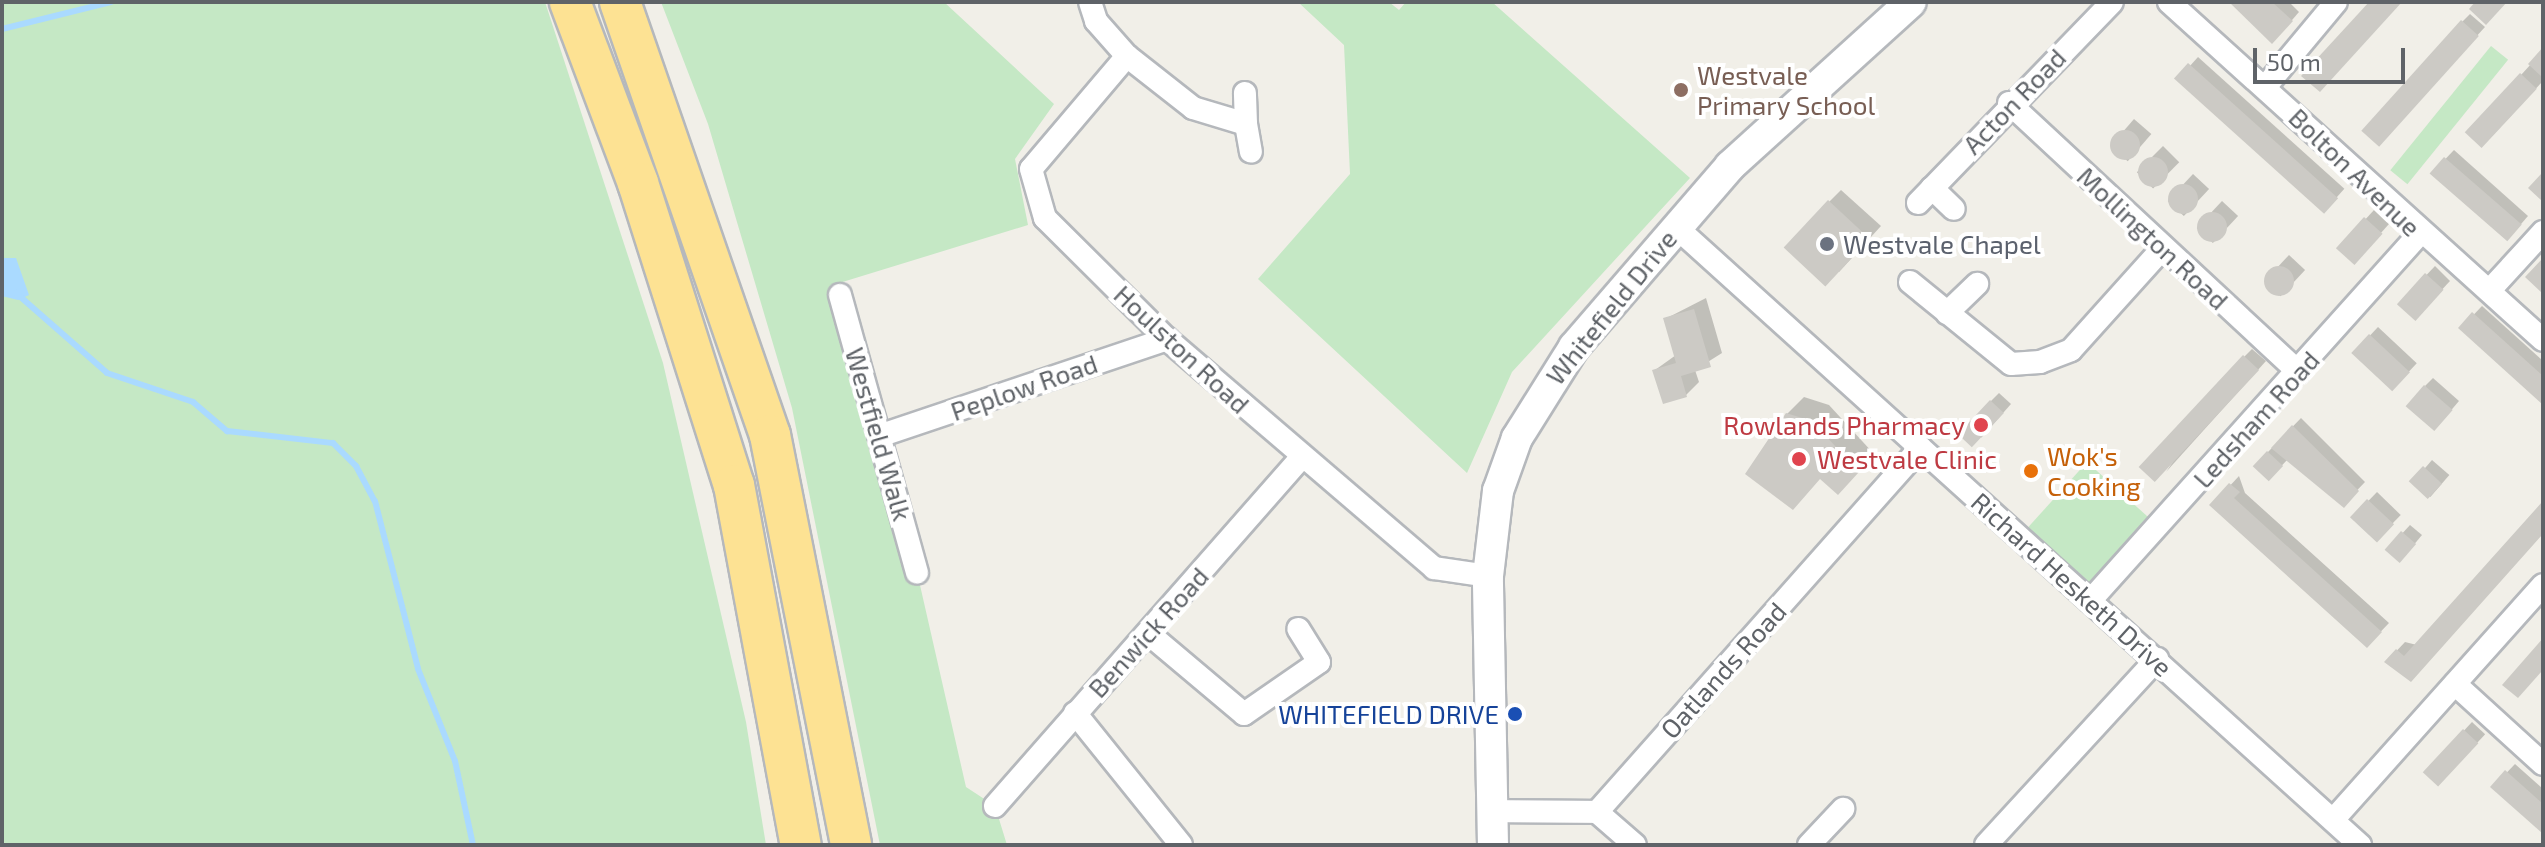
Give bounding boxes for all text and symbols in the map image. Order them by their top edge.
scale bar [2257,32,2409,82]
street label: Acton Road [1956,42,2072,160]
text: 50 m [2267,47,2321,76]
place label: Westvale Primary School [1697,59,1876,120]
marker: Westvale Primary School [1672,81,1690,99]
street label: Bolton Avenue [2283,101,2427,243]
street label: Mollington Road [2071,160,2235,316]
street label: Whitefield Drive [1539,223,1683,391]
place label: Westvale Chapel [1843,228,2041,260]
marker: Westvale Chapel [1818,235,1836,253]
street label: Houlston Road [1108,278,1256,420]
street label: Westfield Walk [839,344,919,524]
street label: Ledsham Road [2186,344,2326,494]
street label: Peplow Road [946,347,1102,427]
place label: Rowlands Pharmacy [1723,409,1965,441]
marker: Rowlands Pharmacy [1972,416,1990,434]
place label: Wok's Cooking [2047,440,2141,502]
place label: Westvale Clinic [1817,443,1997,475]
marker: Westvale Clinic [1788,448,1810,470]
marker: Wok's Cooking [2022,462,2040,480]
street label: Richard Hesketh Drive [1965,486,2179,682]
street label: Benwick Road [1081,560,1215,704]
street label: Oatlands Road [1654,595,1792,745]
place label: WHITEFIELD DRIVE [1278,698,1499,730]
marker: WHITEFIELD DRIVE [1506,705,1524,723]

